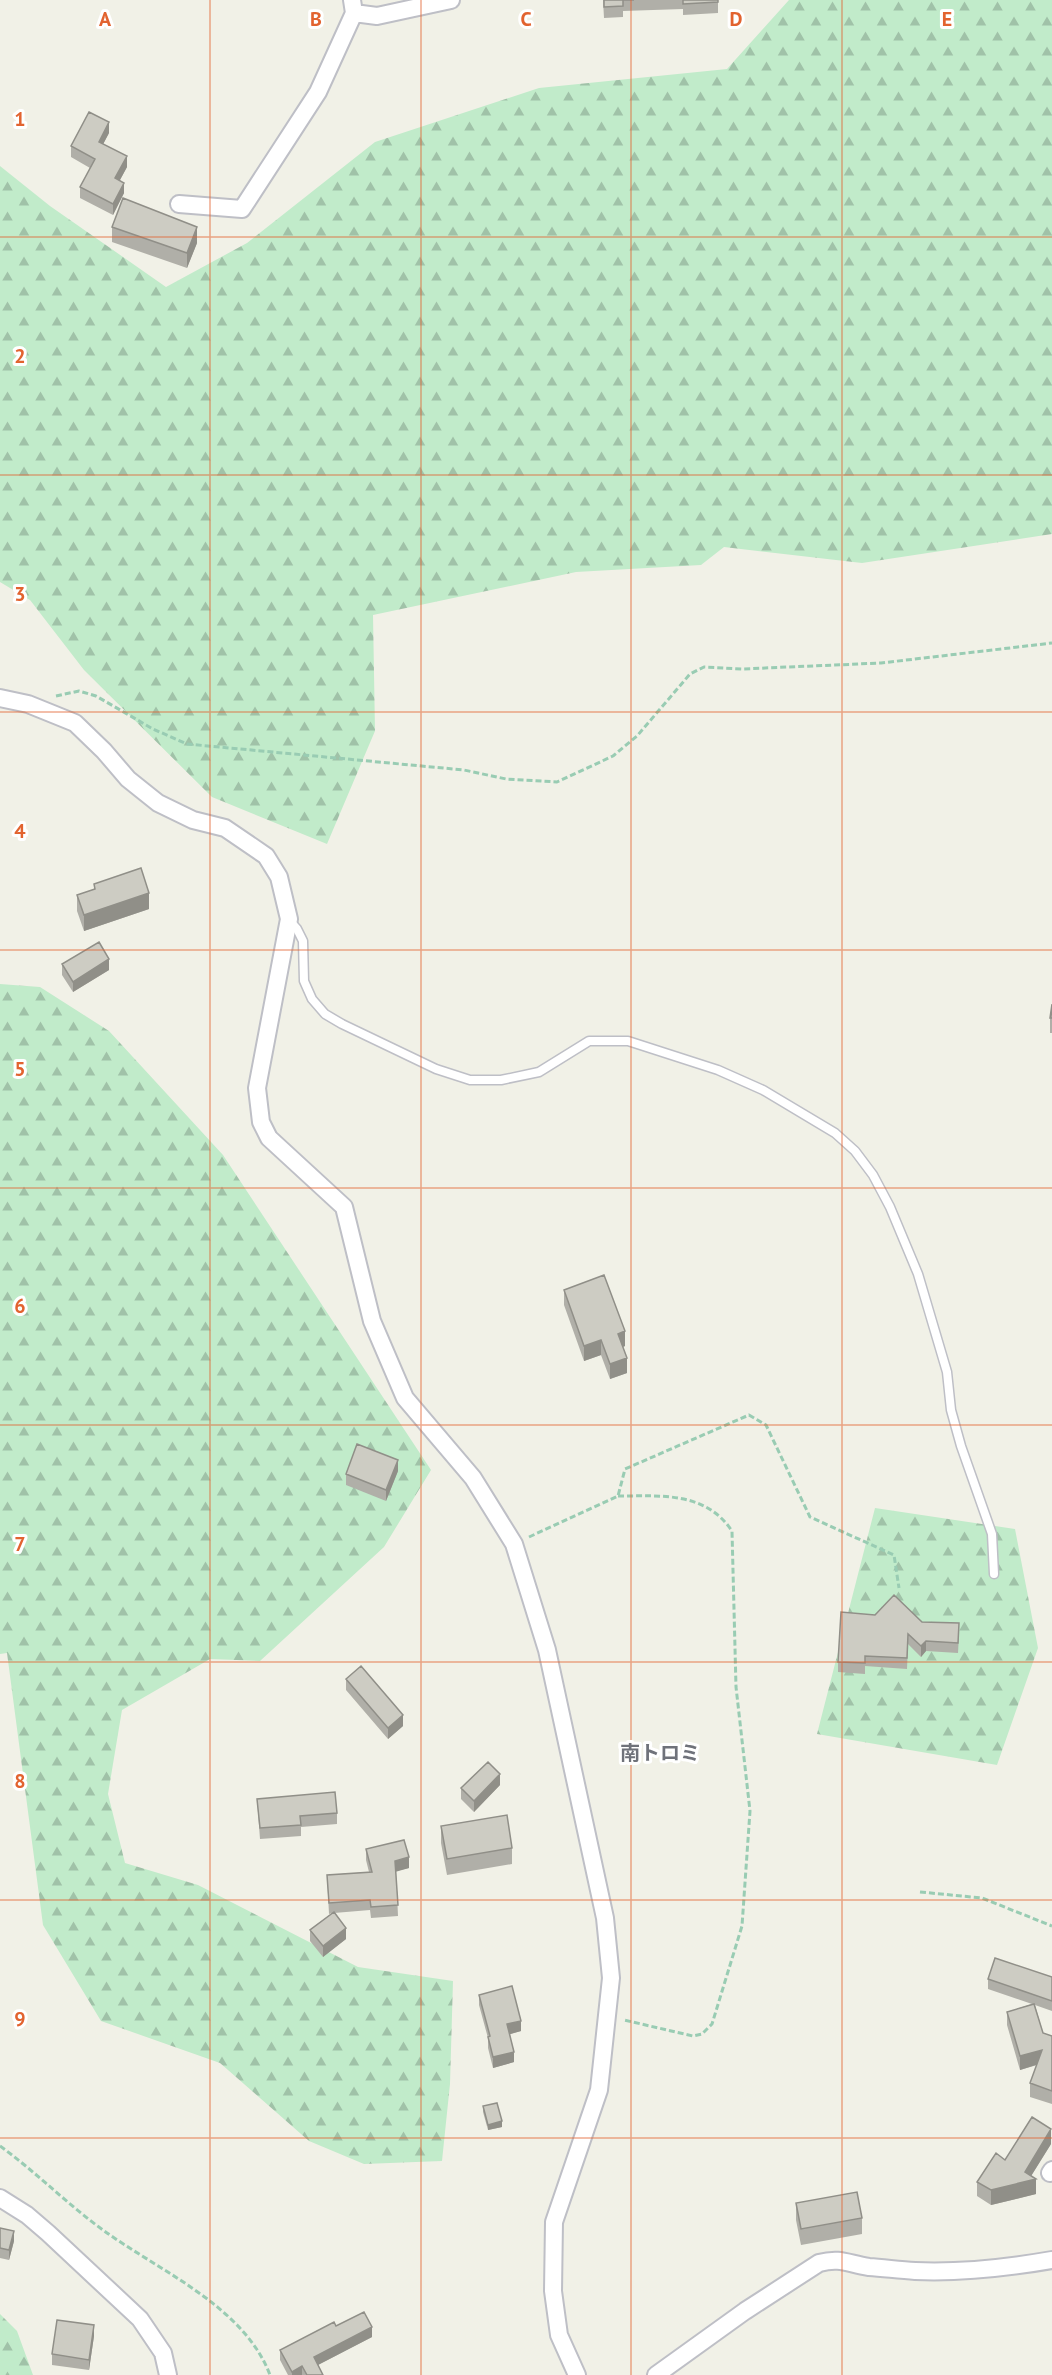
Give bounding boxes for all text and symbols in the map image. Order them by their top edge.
text: A [99,6,112,32]
text: B [310,6,322,32]
text: C [520,6,532,32]
text: D [730,6,743,32]
text: E [942,6,952,32]
text: 1 [14,106,26,132]
text: 2 [14,343,26,369]
text: 3 [14,581,26,607]
text: 4 [14,818,26,844]
text: 5 [14,1056,26,1082]
text: 6 [14,1293,26,1319]
text: 7 [14,1531,26,1557]
district label: 南トロミ [620,1740,700,1766]
text: 8 [14,1768,26,1794]
text: 9 [14,2006,26,2032]

